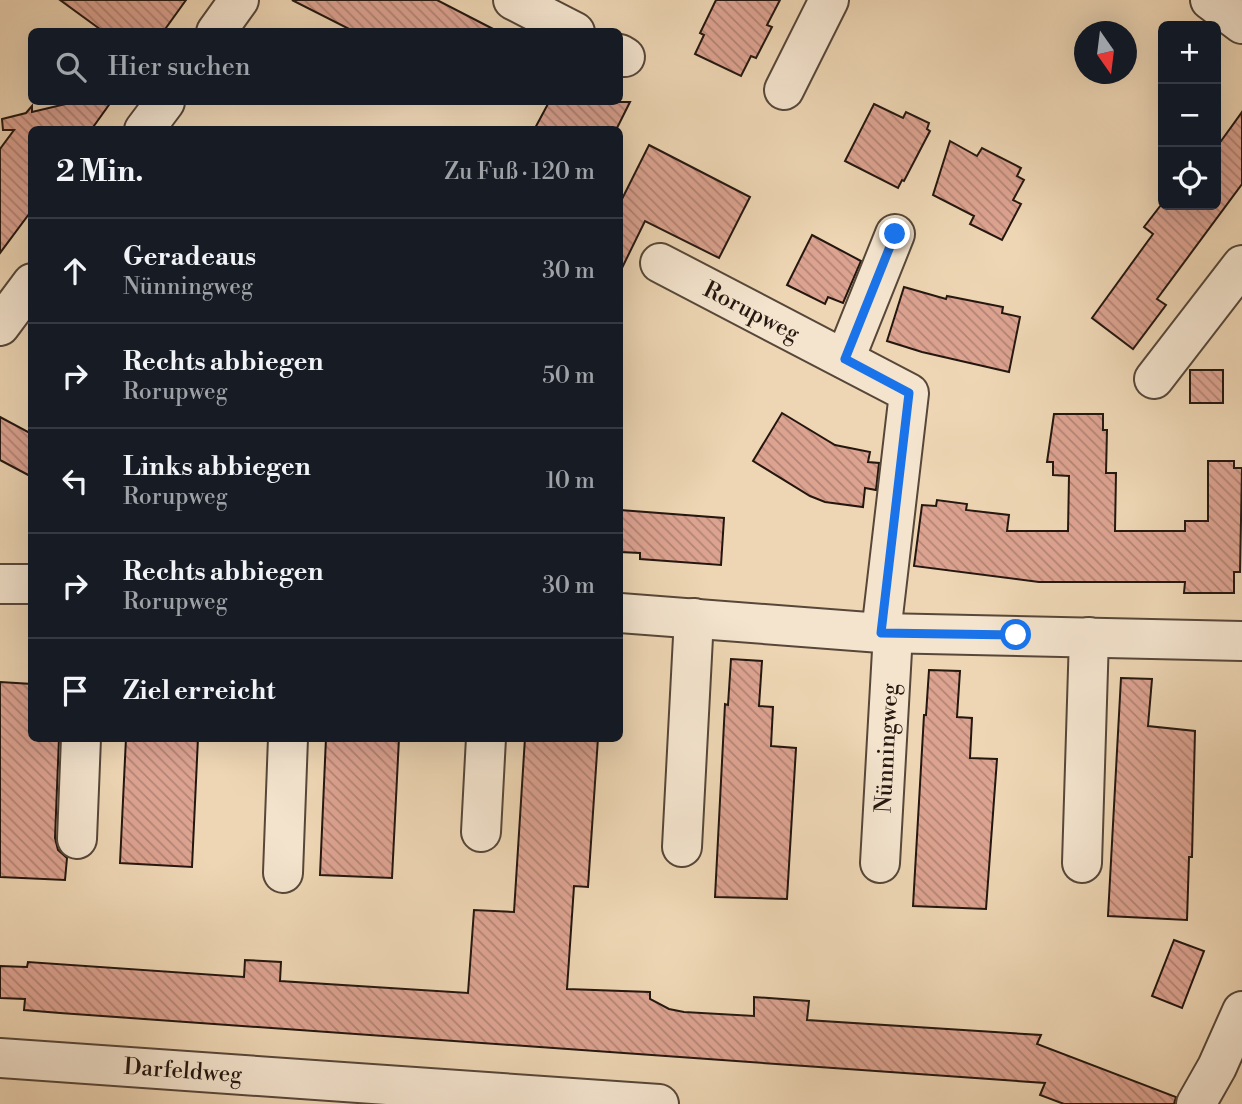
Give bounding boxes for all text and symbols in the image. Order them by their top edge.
north arrow [1074,21,1137,84]
map controls [1158,21,1221,210]
button: + [1158,21,1221,84]
search box [28,28,623,105]
icon: search [52,48,90,86]
text: Hier suchen [108,51,250,83]
button: − [1158,84,1221,147]
button: locate [1158,147,1221,210]
text: 2 Min. [56,153,144,191]
text: Zu Fuß · 120 m [444,158,595,186]
route end [879,218,910,249]
text: Geradeaus [123,241,256,273]
icon: ahead [56,252,94,290]
text: 30 m [542,257,595,285]
text: Nünningweg [123,273,253,301]
street label: Rorupweg [699,276,805,348]
text: Rechts abbiegen [123,346,323,378]
icon: right [56,357,94,395]
text: 50 m [542,362,595,390]
text: Rorupweg [123,378,228,406]
text: Links abbiegen [123,451,311,483]
icon: left [56,462,94,500]
text: 10 m [546,467,595,495]
text: Rorupweg [123,483,228,511]
text: Rechts abbiegen [123,556,323,588]
icon: right [56,567,94,605]
text: 30 m [542,572,595,600]
text: Rorupweg [123,588,228,616]
route start [1000,619,1031,650]
icon: arrive [56,672,94,710]
text: Ziel erreicht [123,675,275,707]
street label: Nünningweg [870,682,904,814]
street label: Darfeldweg [123,1053,243,1089]

